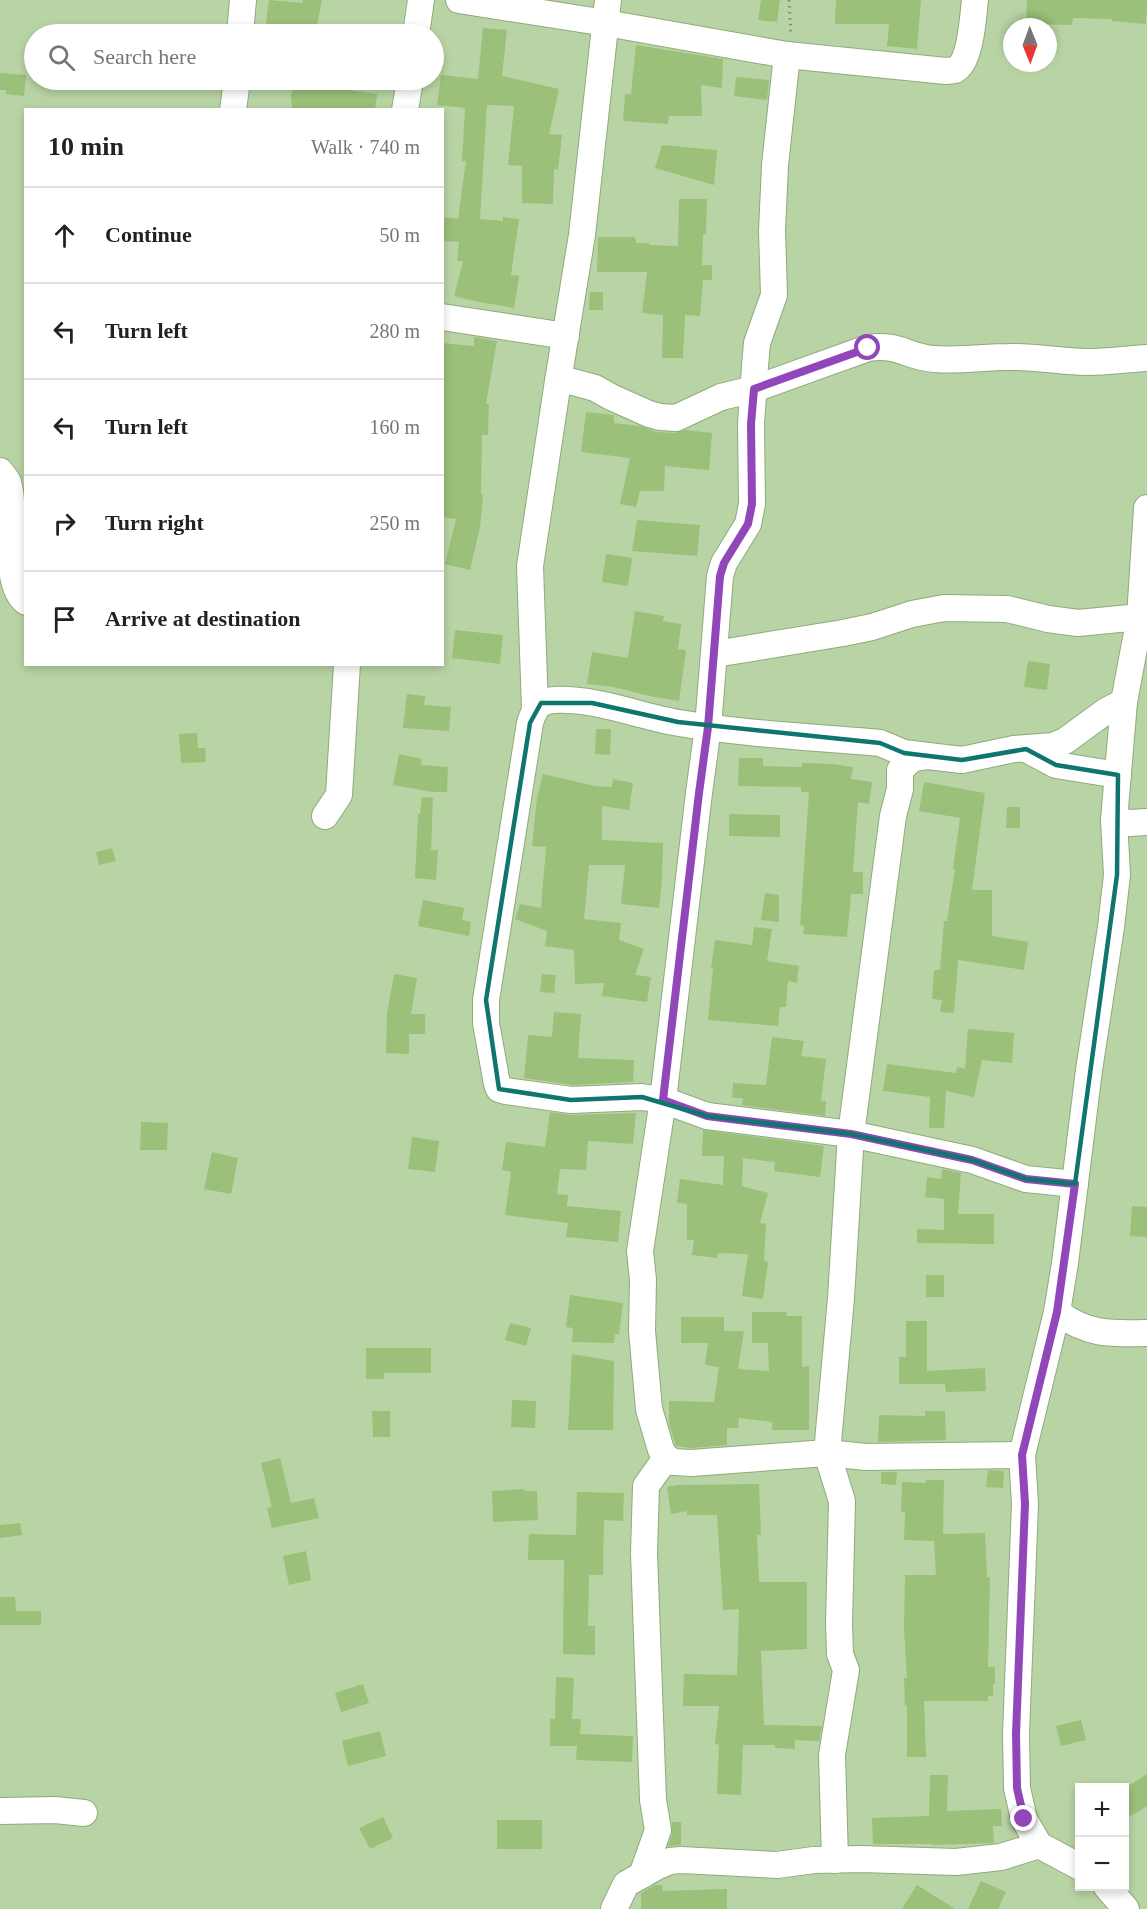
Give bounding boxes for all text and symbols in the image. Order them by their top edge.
north arrow [1003,18,1057,72]
search box [24,24,444,90]
icon: search [45,41,78,74]
text: Search here [93,44,196,69]
text: 10 min [48,132,124,161]
text: Walk · 740 m [311,136,420,158]
icon: ahead [48,219,81,252]
text: Continue [105,222,192,247]
text: 50 m [379,224,420,246]
icon: left [48,315,81,348]
text: Turn left [105,318,188,343]
text: 280 m [369,320,420,342]
route start [854,334,880,360]
icon: left [48,411,81,444]
text: Turn left [105,414,188,439]
text: 160 m [369,416,420,438]
icon: right [48,507,81,540]
text: Turn right [105,510,204,535]
text: 250 m [369,512,420,534]
icon: arrive [48,603,81,636]
text: Arrive at destination [105,606,301,631]
map controls [1075,1783,1129,1891]
button: + [1075,1783,1129,1837]
route end [1010,1805,1036,1831]
button: − [1075,1837,1129,1891]

